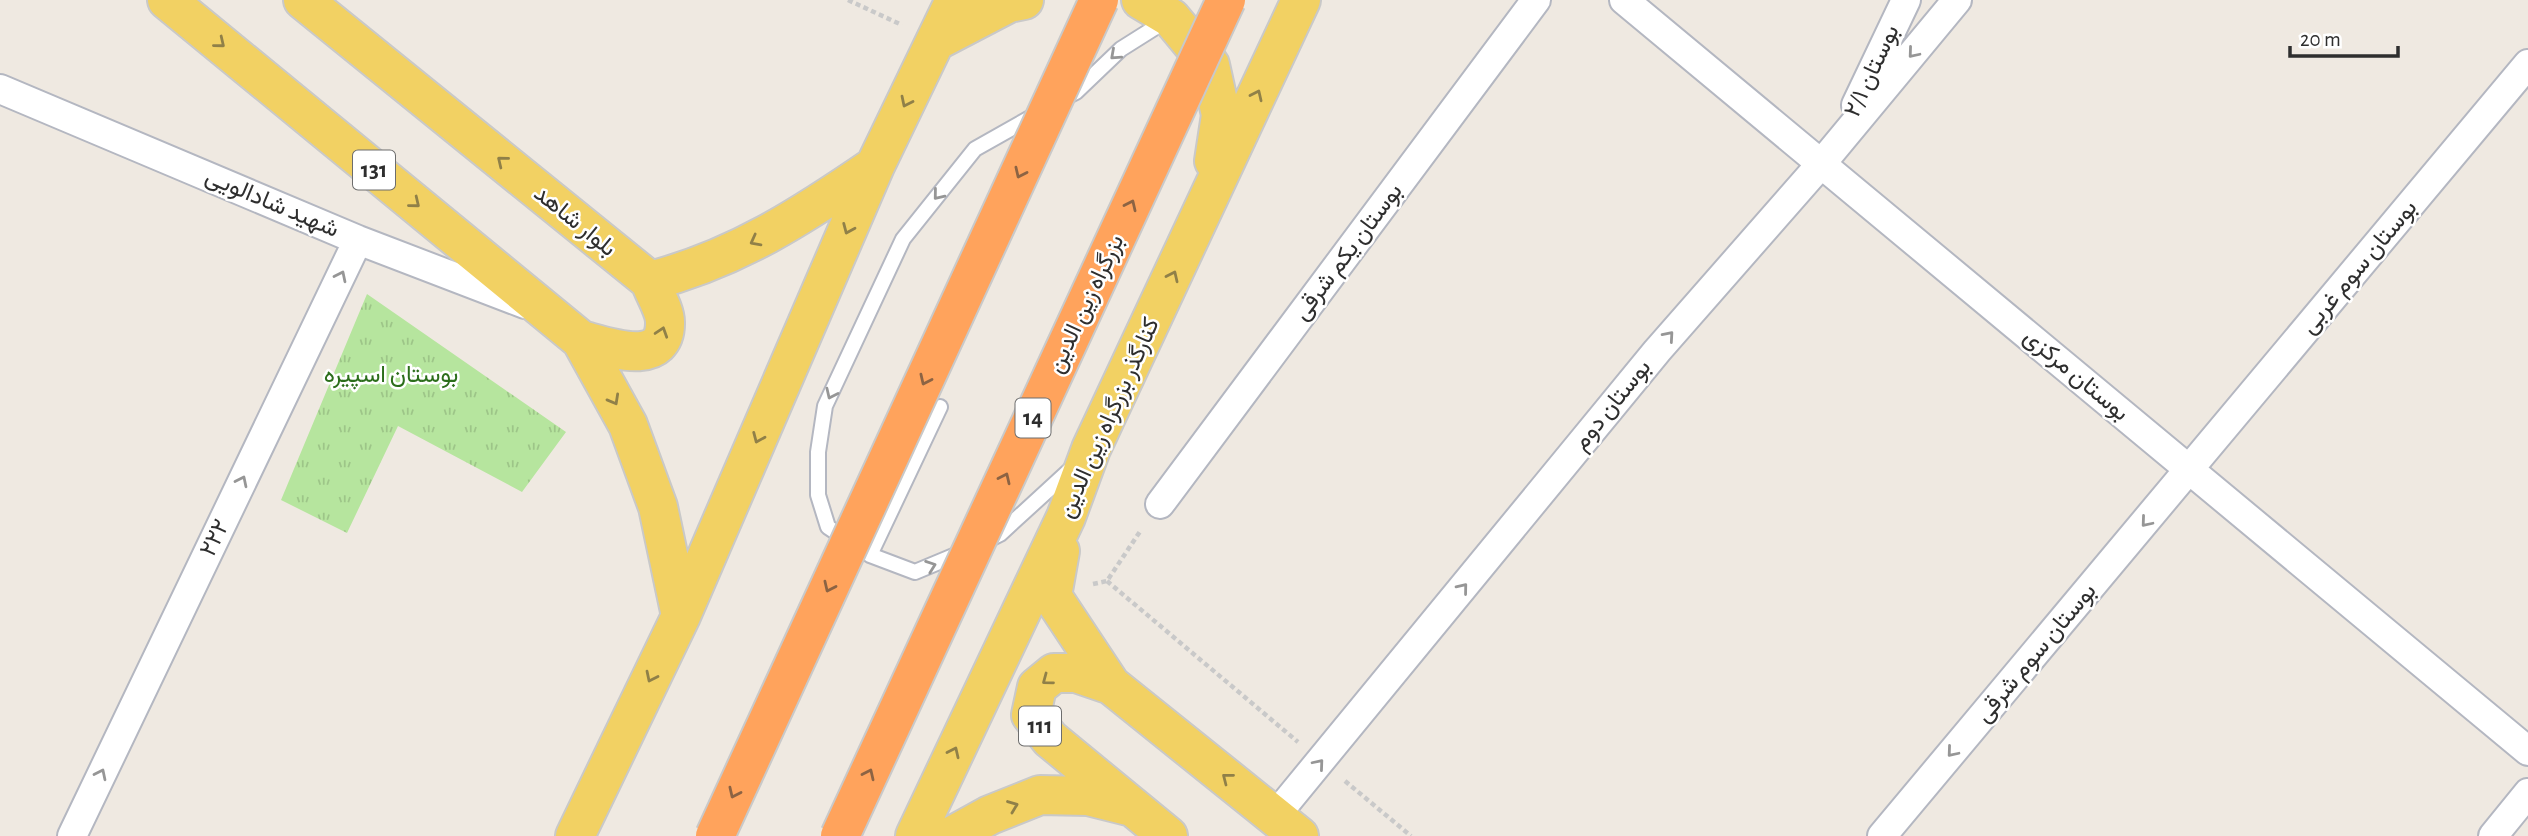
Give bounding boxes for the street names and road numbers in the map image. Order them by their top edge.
street label: بوستان ۲/۱ [1840,21,1906,122]
road number: 131 [353,150,395,190]
street label: شهید شادالویی [201,164,342,244]
street label: بوستان یکم شرقی [1289,179,1409,327]
street label: بلوار شاهد [528,181,621,263]
street label: بوستان سوم غربی [2296,196,2424,340]
street label: بزرگراه زین الدین [1043,231,1130,378]
street label: کنارگذر بزرگراه زین الدین [1053,314,1166,522]
street label: بوستان مرکزی [2018,324,2133,427]
street label: بوستان دوم [1568,355,1658,457]
road number: 14 [1016,398,1050,438]
street label: ۲۲۲ [196,516,234,560]
street label: بوستان سوم شرقی [1971,579,2103,729]
road number: 111 [1019,706,1061,746]

